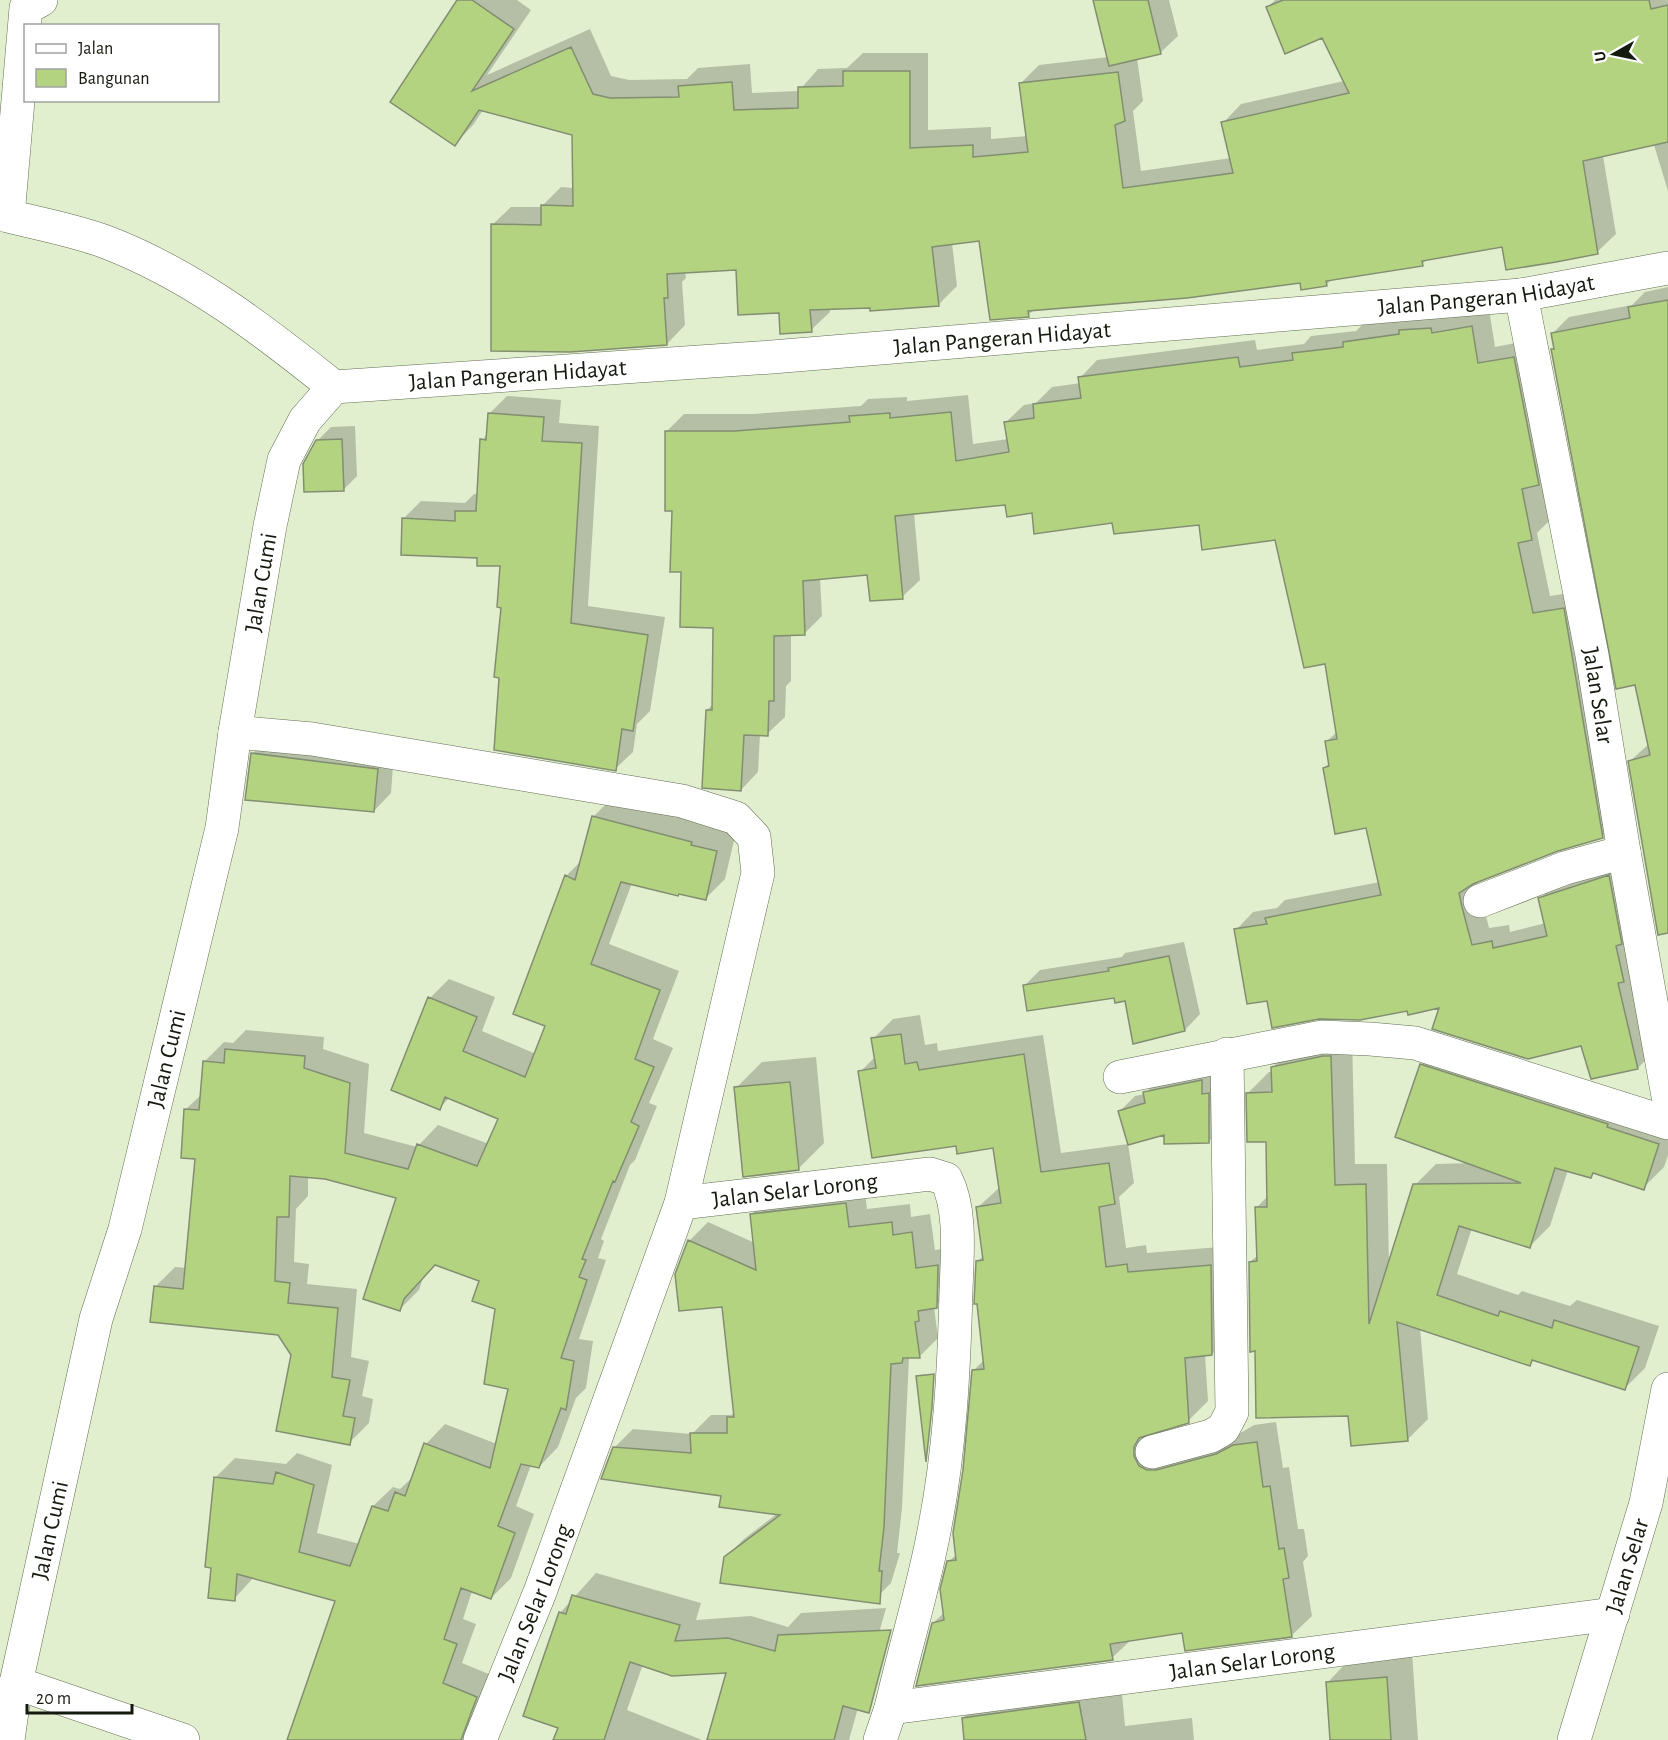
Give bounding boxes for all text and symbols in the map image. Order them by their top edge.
legend [24,24,219,102]
north arrow [1584,24,1644,84]
text: Jalan [78,40,113,58]
text: U [1591,50,1609,62]
text: Bangunan [78,70,150,88]
street label: Jalan Pangeran Hidayat [1377,271,1597,320]
street label: Jalan Pangeran Hidayat [893,318,1112,360]
street label: Jalan Pangeran Hidayat [408,356,628,395]
street label: Jalan Cumi [241,531,282,634]
street label: Jalan Selar [1578,645,1617,746]
street label: Jalan Cumi [144,1007,191,1111]
street label: Jalan Selar Lorong [711,1169,879,1212]
street label: Jalan Cumi [28,1479,73,1582]
street label: Jalan Selar [1602,1516,1654,1616]
street label: Jalan Selar Lorong [494,1521,577,1685]
street label: Jalan Selar Lorong [1168,1639,1337,1685]
scale bar [27,1677,132,1715]
text: 20 m [36,1690,71,1708]

